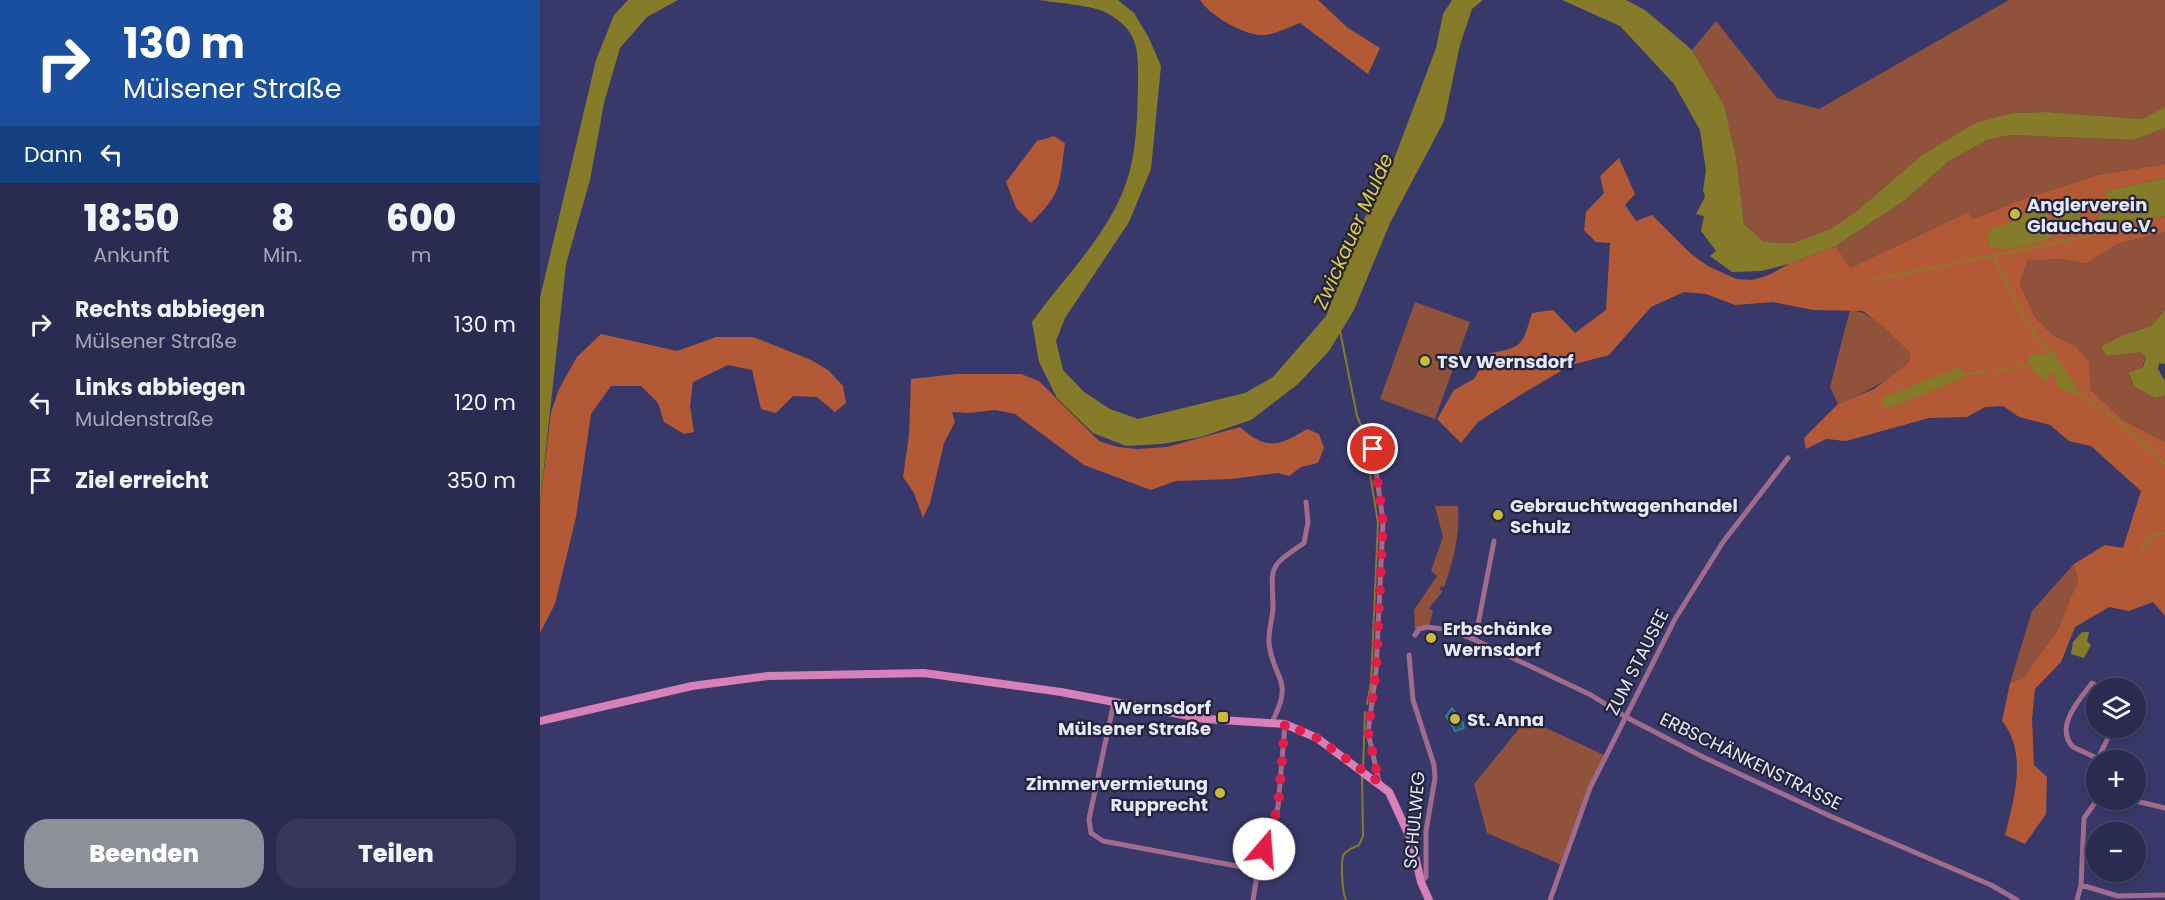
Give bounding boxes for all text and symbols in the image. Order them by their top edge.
text: 130 m [123,14,245,73]
icon: right [24,24,102,102]
text: Mülsener Straße [123,70,341,107]
icon: left [95,138,128,171]
text: Dann [24,139,83,170]
water label: Zwickauer Mulde [1306,149,1400,314]
place label: Anglerverein Glauchau e.V. [2027,192,2156,238]
text: 18:50 [84,193,179,244]
text: 8 [271,193,294,244]
text: 600 [386,193,456,244]
marker: Anglerverein Glauchau e.V. [2008,207,2022,221]
text: Ankunft [94,241,170,269]
text: Min. [263,241,302,269]
text: m [411,241,431,269]
text: Rechts abbiegen [75,294,265,325]
icon: right [24,308,57,341]
text: 130 m [454,309,516,340]
text: Mülsener Straße [75,327,237,355]
place label: TSV Wernsdorf [1437,349,1574,374]
marker: TSV Wernsdorf [1418,354,1432,368]
text: Links abbiegen [75,372,246,403]
icon: left [24,386,57,419]
text: 120 m [454,387,516,418]
text: Muldenstraße [75,405,213,433]
pin [1347,423,1398,474]
icon: arrive [1356,432,1389,465]
icon: arrive [24,464,57,497]
text: Ziel erreicht [75,465,209,496]
text: 350 m [447,465,516,496]
place label: Gebrauchtwagenhandel Schulz [1510,493,1738,539]
marker: Gebrauchtwagenhandel Schulz [1491,508,1505,522]
street label: ZUM STAUSEE [1600,605,1674,719]
place label: Erbschänke Wernsdorf [1443,616,1552,662]
marker: Erbschänke Wernsdorf [1424,631,1438,645]
map controls [2086,678,2146,882]
button: layers [2086,678,2146,738]
place label: Wernsdorf Mülsener Straße [1058,695,1212,741]
street label: ERBSCHÄNKENSTRASSE [1656,706,1846,816]
place label: St. Anna [1467,707,1544,732]
marker: Wernsdorf Mülsener Straße [1216,710,1230,724]
marker: St. Anna [1448,712,1462,726]
button: + [2086,750,2146,810]
street label: SCHULWEG [1397,770,1431,870]
place label: Zimmervermietung Rupprecht [1026,771,1208,817]
marker: Zimmervermietung Rupprecht [1213,786,1227,800]
position arrow [1232,817,1296,881]
button: Beenden [24,819,264,888]
button: Teilen [276,819,516,888]
button: − [2086,822,2146,882]

